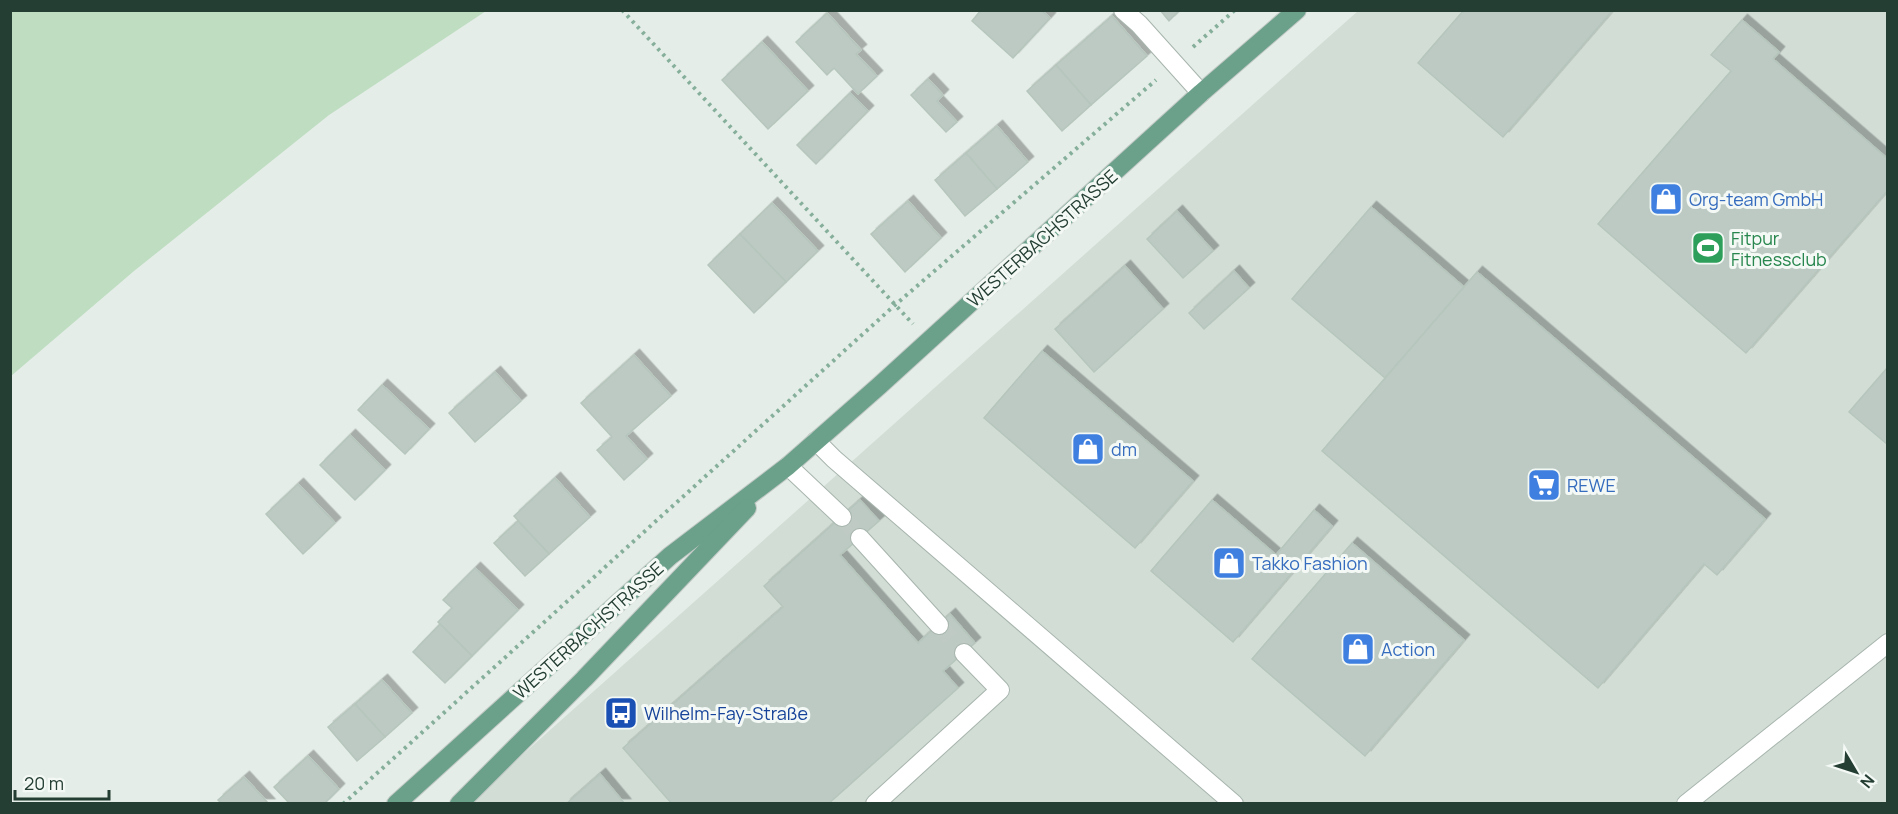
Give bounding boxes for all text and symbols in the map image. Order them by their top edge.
street label: WESTERBACHSTRASSE [962,164,1122,312]
shop icon: Org-team GmbH [1648,181,1684,217]
place label: Org-team GmbH [1689,187,1823,211]
place label: Fitpur Fitnessclub [1731,226,1827,271]
sports icon: Fitpur Fitnessclub [1690,230,1726,266]
shop icon: dm [1070,431,1106,467]
place label: dm [1111,437,1137,461]
supermarket icon: REWE [1526,467,1562,503]
place label: REWE [1567,473,1616,497]
shop icon: Takko Fashion [1211,545,1247,581]
place label: Takko Fashion [1252,551,1368,575]
street label: WESTERBACHSTRASSE [508,556,668,704]
shop icon: Action [1340,631,1376,667]
place label: Action [1381,637,1435,661]
bus stop icon: Wilhelm-Fay-Straße [603,695,639,731]
place label: Wilhelm-Fay-Straße [644,701,808,725]
north arrow [1826,742,1886,802]
scale bar [15,763,110,801]
text: N [1855,770,1880,793]
text: 20 m [24,771,64,795]

